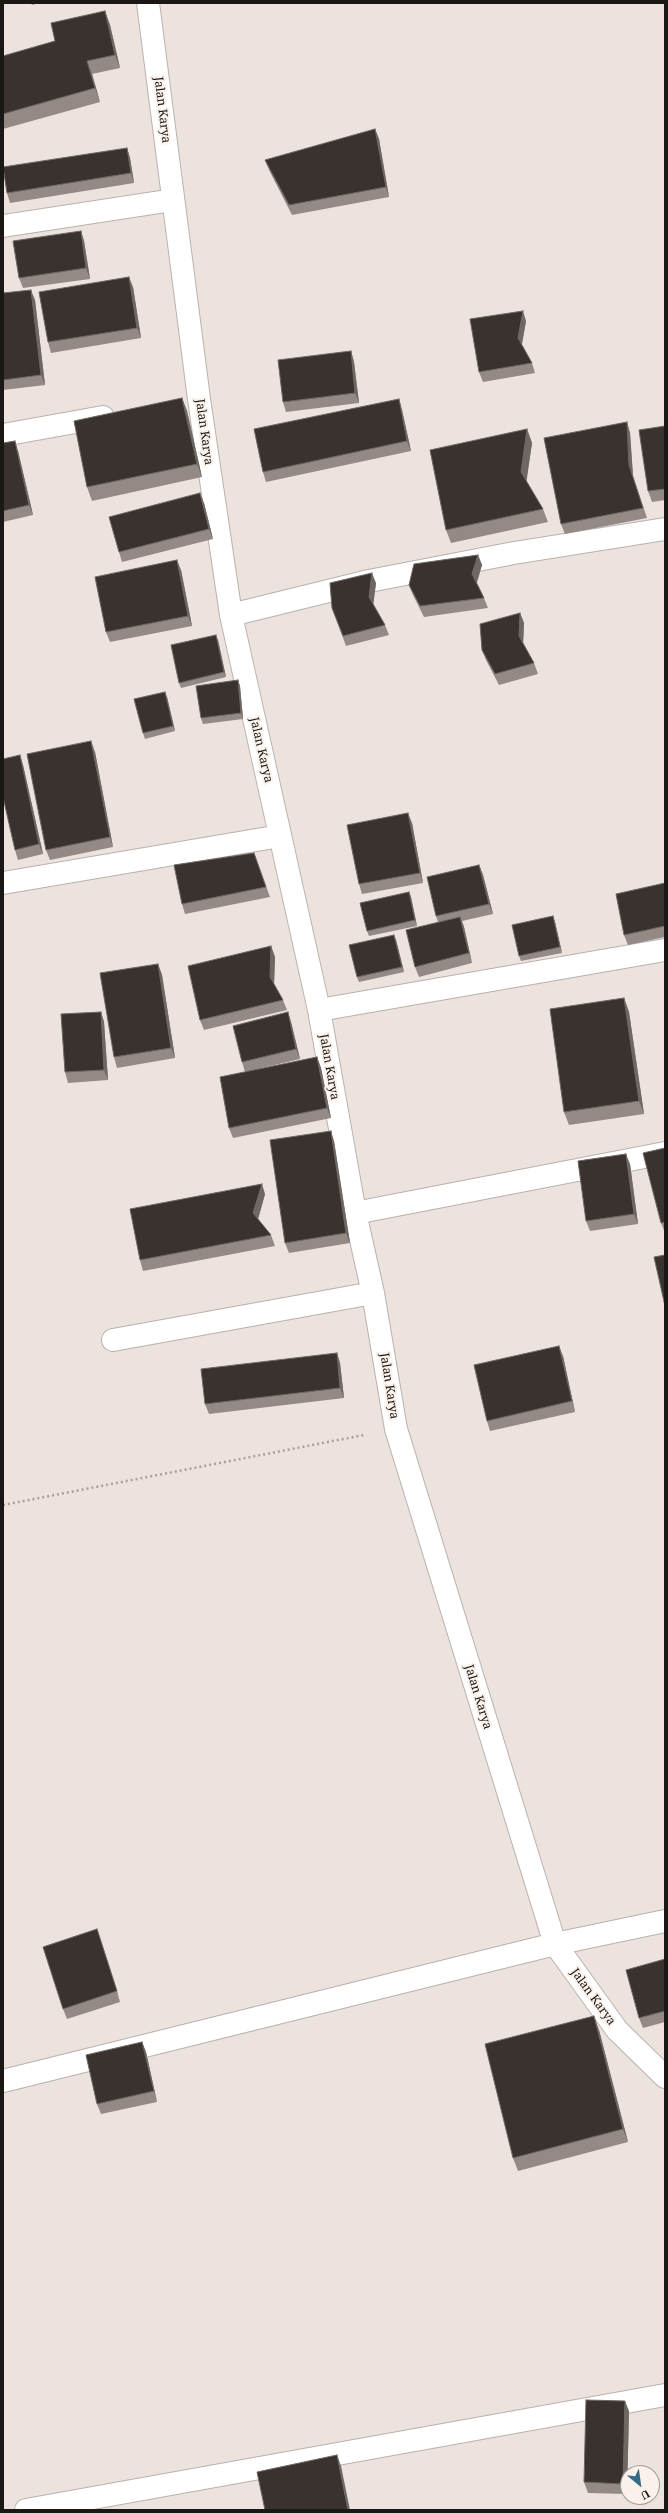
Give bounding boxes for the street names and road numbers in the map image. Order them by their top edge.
street label: Jalan Karya [151,76,173,144]
street label: Jalan Karya [192,398,216,466]
street label: Jalan Karya [246,716,276,784]
street label: Jalan Karya [316,1033,342,1101]
street label: Jalan Karya [377,1352,401,1420]
street label: Jalan Karya [461,1663,495,1731]
street label: Jalan Karya [568,1966,618,2028]

